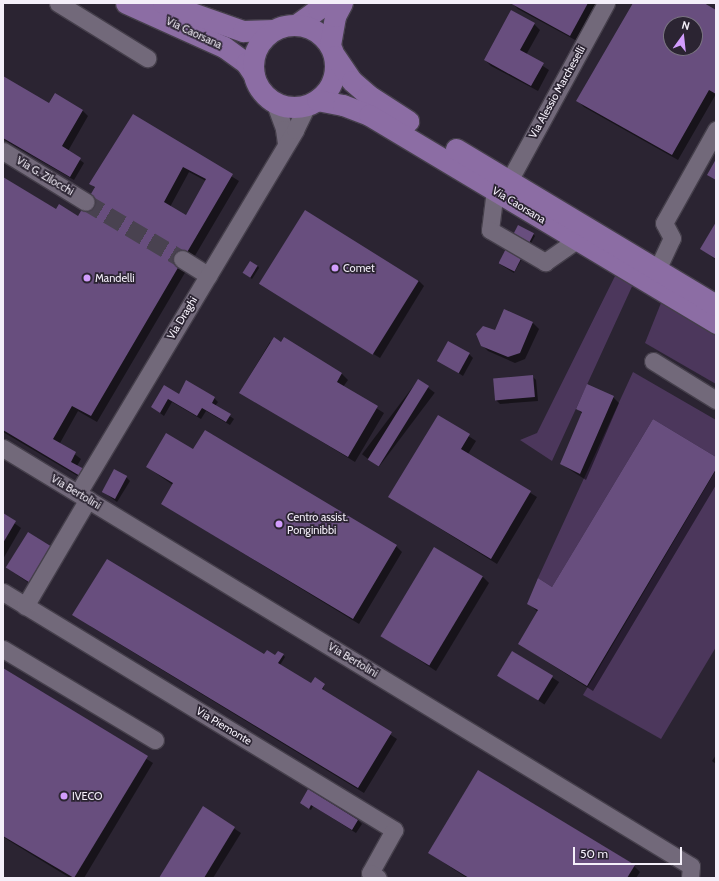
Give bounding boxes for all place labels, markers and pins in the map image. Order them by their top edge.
place label: Comet [343,261,375,275]
marker: Comet [330,263,340,273]
place label: Mandelli [95,271,135,285]
marker: Mandelli [82,273,92,283]
place label: Centro assist. Ponginibbi [287,511,348,537]
marker: Centro assist. Ponginibbi [274,519,284,529]
place label: IVECO [72,789,103,803]
marker: IVECO [59,791,69,801]

